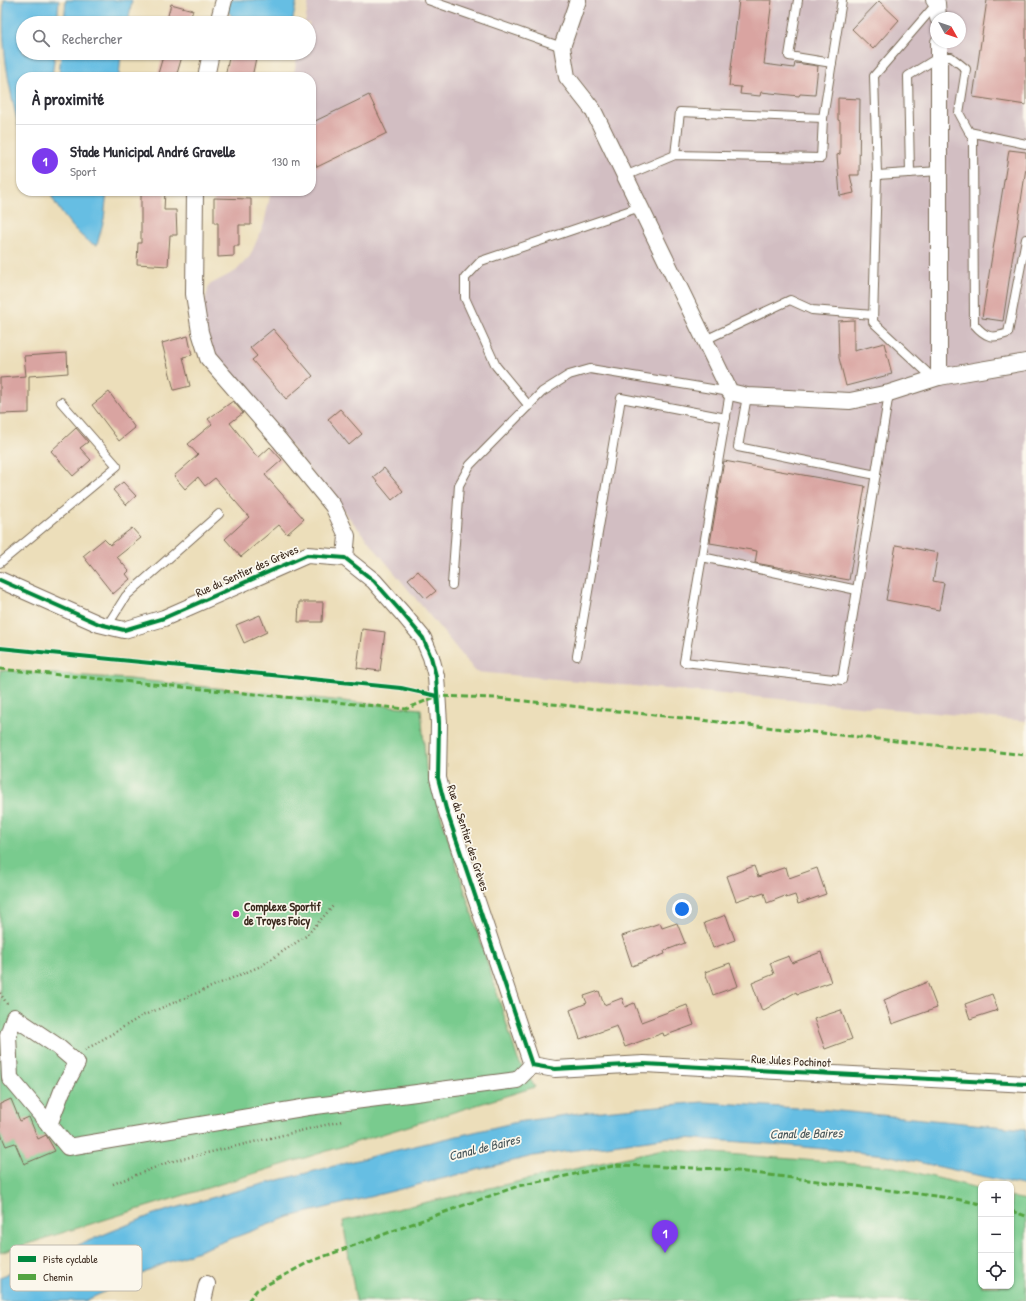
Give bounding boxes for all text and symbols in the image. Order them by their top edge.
north arrow [930,12,966,48]
search box [16,16,316,60]
icon: search [30,27,52,49]
text: Rechercher [62,28,123,49]
text: À proximité [32,87,104,110]
text: Stade Municipal André Gravelle [70,141,236,162]
text: 1 [43,152,47,170]
text: 130 m [272,152,300,170]
text: Sport [70,162,96,180]
street label: Rue du Sentier des Grèves [193,540,301,601]
street label: Rue du Sentier des Grèves [443,782,494,894]
place label: Complexe Sportif de Troyes Foicy [244,898,322,930]
your location [672,899,692,919]
marker: Complexe Sportif de Troyes Foicy [231,909,241,919]
street label: Rue Jules Pochinot [751,1050,832,1071]
water label: Canal de Baires [770,1123,843,1143]
water label: Canal de Baires [447,1129,522,1165]
map controls [978,1181,1014,1289]
button: + [978,1181,1014,1217]
button: − [978,1217,1014,1253]
pin: 1 [652,1220,678,1253]
legend [10,1245,142,1291]
text: Piste cyclable [43,1252,99,1266]
button: locate [978,1253,1014,1289]
text: Chemin [43,1270,73,1284]

